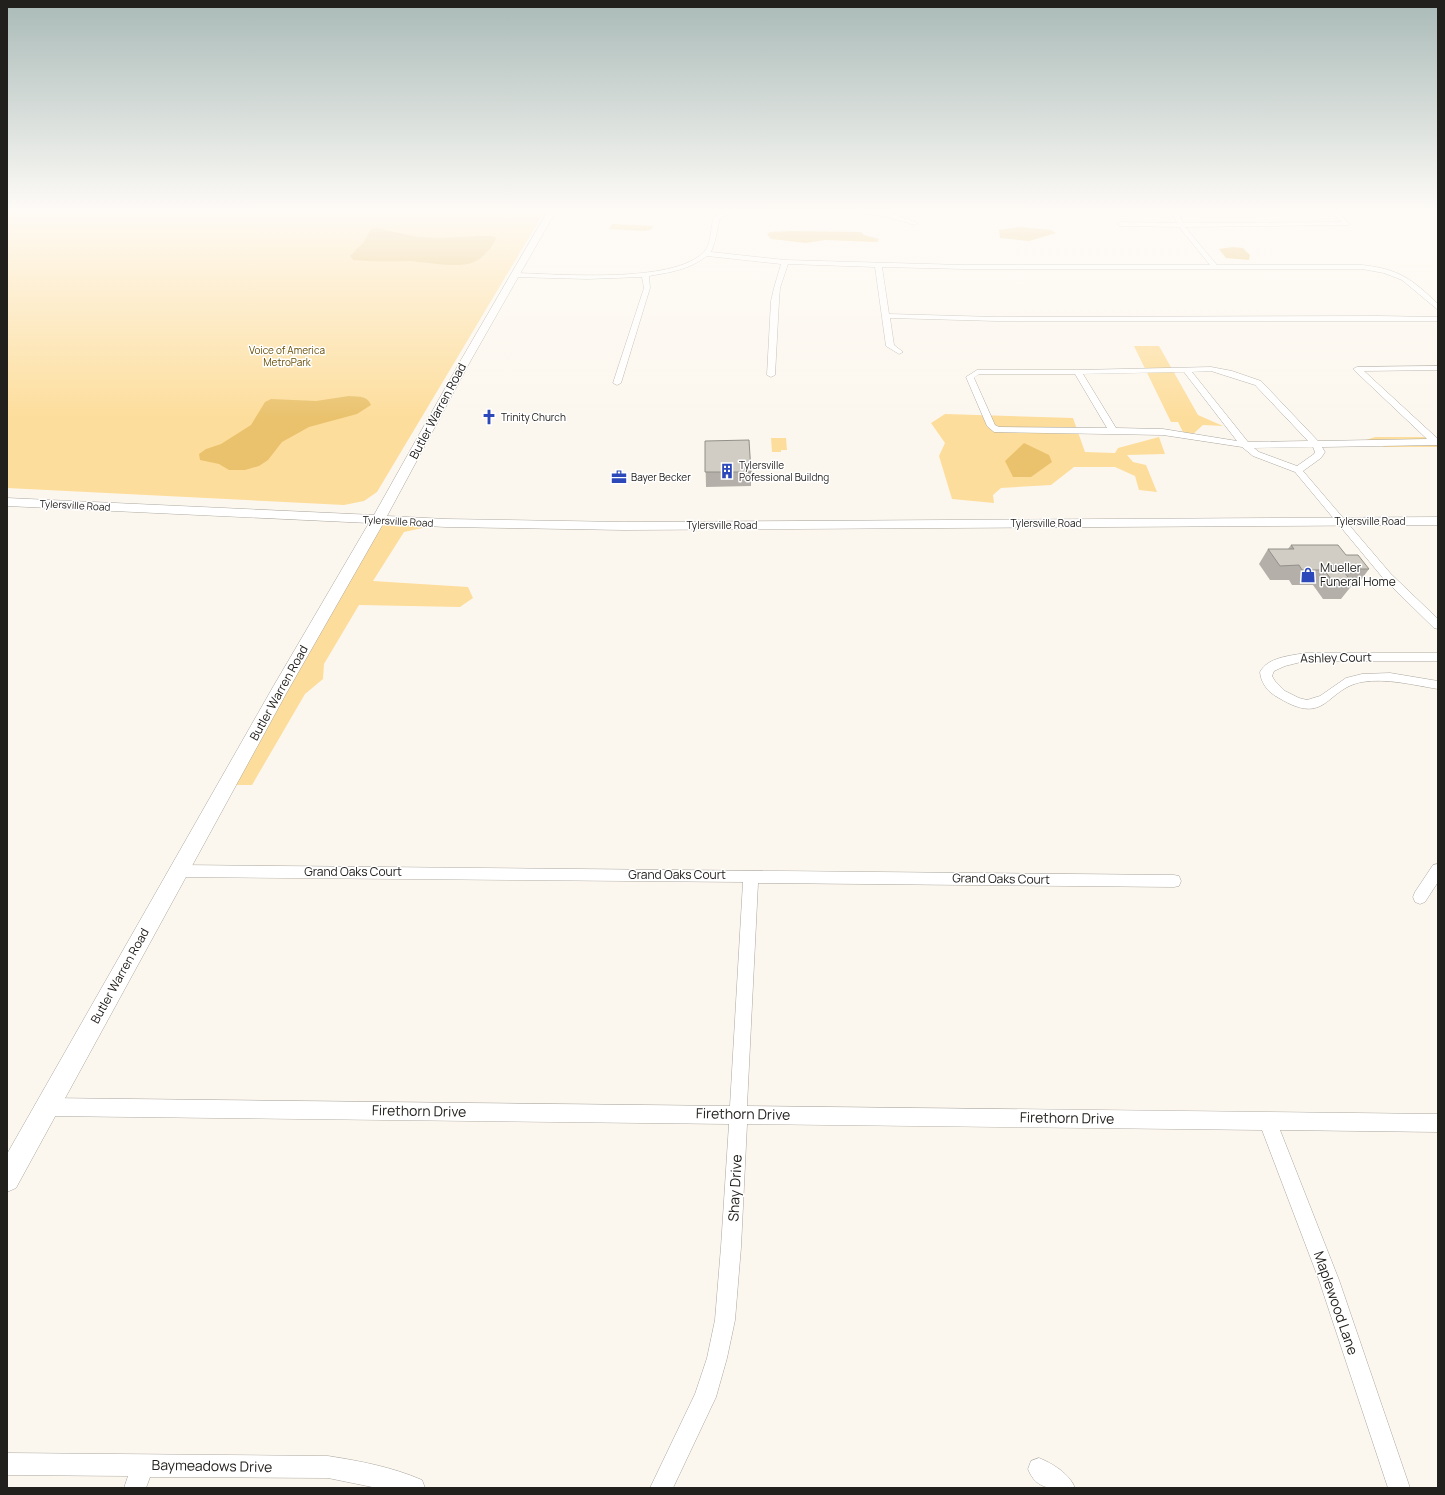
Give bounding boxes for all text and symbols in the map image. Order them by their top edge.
park label: Voice of America MetroPark [249,343,325,369]
street label: Butler Warren Road [405,360,470,462]
church icon: Trinity Church [480,408,498,426]
place label: Trinity Church [501,410,566,424]
place label: Tylersville Pofessional Buildng [739,458,829,484]
building icon: Tylersville Pofessional Buildng [718,462,736,480]
office icon: Bayer Becker [610,468,628,486]
place label: Bayer Becker [631,470,691,484]
street label: Tylersville Road [39,496,111,514]
street label: Tylersville Road [362,512,434,530]
street label: Tylersville Road [1335,514,1405,528]
street label: Tylersville Road [1011,516,1081,530]
street label: Tylersville Road [687,518,757,532]
place label: Mueller Funeral Home [1320,559,1396,590]
shop icon: Mueller Funeral Home [1299,566,1317,584]
street label: Butler Warren Road [245,642,312,743]
street label: Ashley Court [1300,648,1372,667]
street label: Grand Oaks Court [304,863,402,880]
street label: Grand Oaks Court [628,866,726,883]
street label: Grand Oaks Court [952,869,1050,888]
street label: Butler Warren Road [86,925,153,1026]
street label: Firethorn Drive [372,1100,466,1121]
street label: Firethorn Drive [696,1103,790,1124]
street label: Firethorn Drive [1020,1107,1114,1128]
street label: Shay Drive [723,1154,746,1222]
street label: Maplewood Lane [1310,1248,1363,1357]
street label: Baymeadows Drive [152,1455,272,1476]

